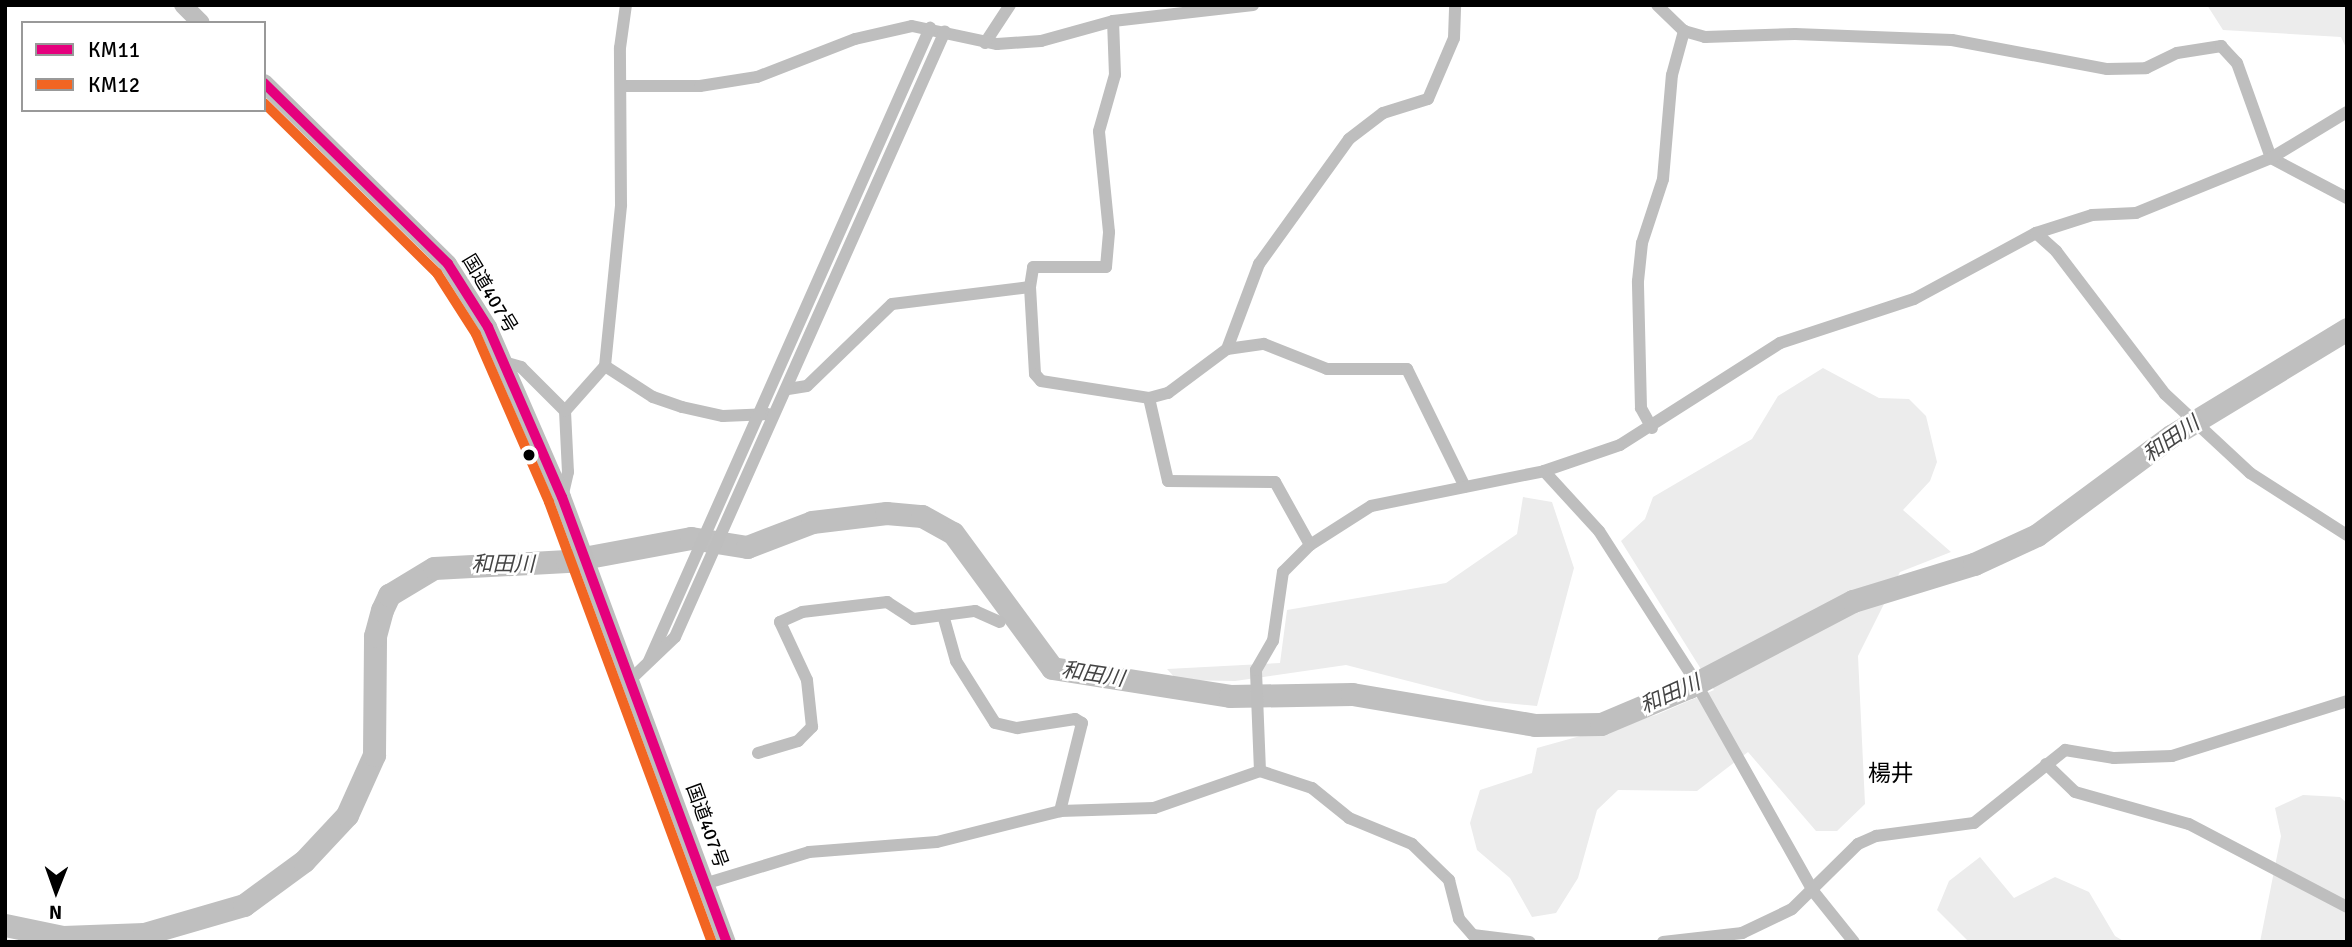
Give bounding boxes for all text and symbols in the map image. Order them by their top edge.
legend [21,21,266,112]
text: KM11 [88,37,140,63]
text: KM12 [88,72,140,98]
street label: 国道407号 [457,251,521,337]
water label: 和田川 [2138,411,2204,467]
unlabelled marker [522,448,536,462]
water label: 和田川 [472,551,534,577]
water label: 和田川 [1060,657,1126,691]
water label: 和田川 [1636,670,1704,718]
district label: 楊井 [1868,760,1914,788]
street label: 国道407号 [680,781,732,871]
north arrow [21,856,91,926]
text: N [49,900,62,924]

